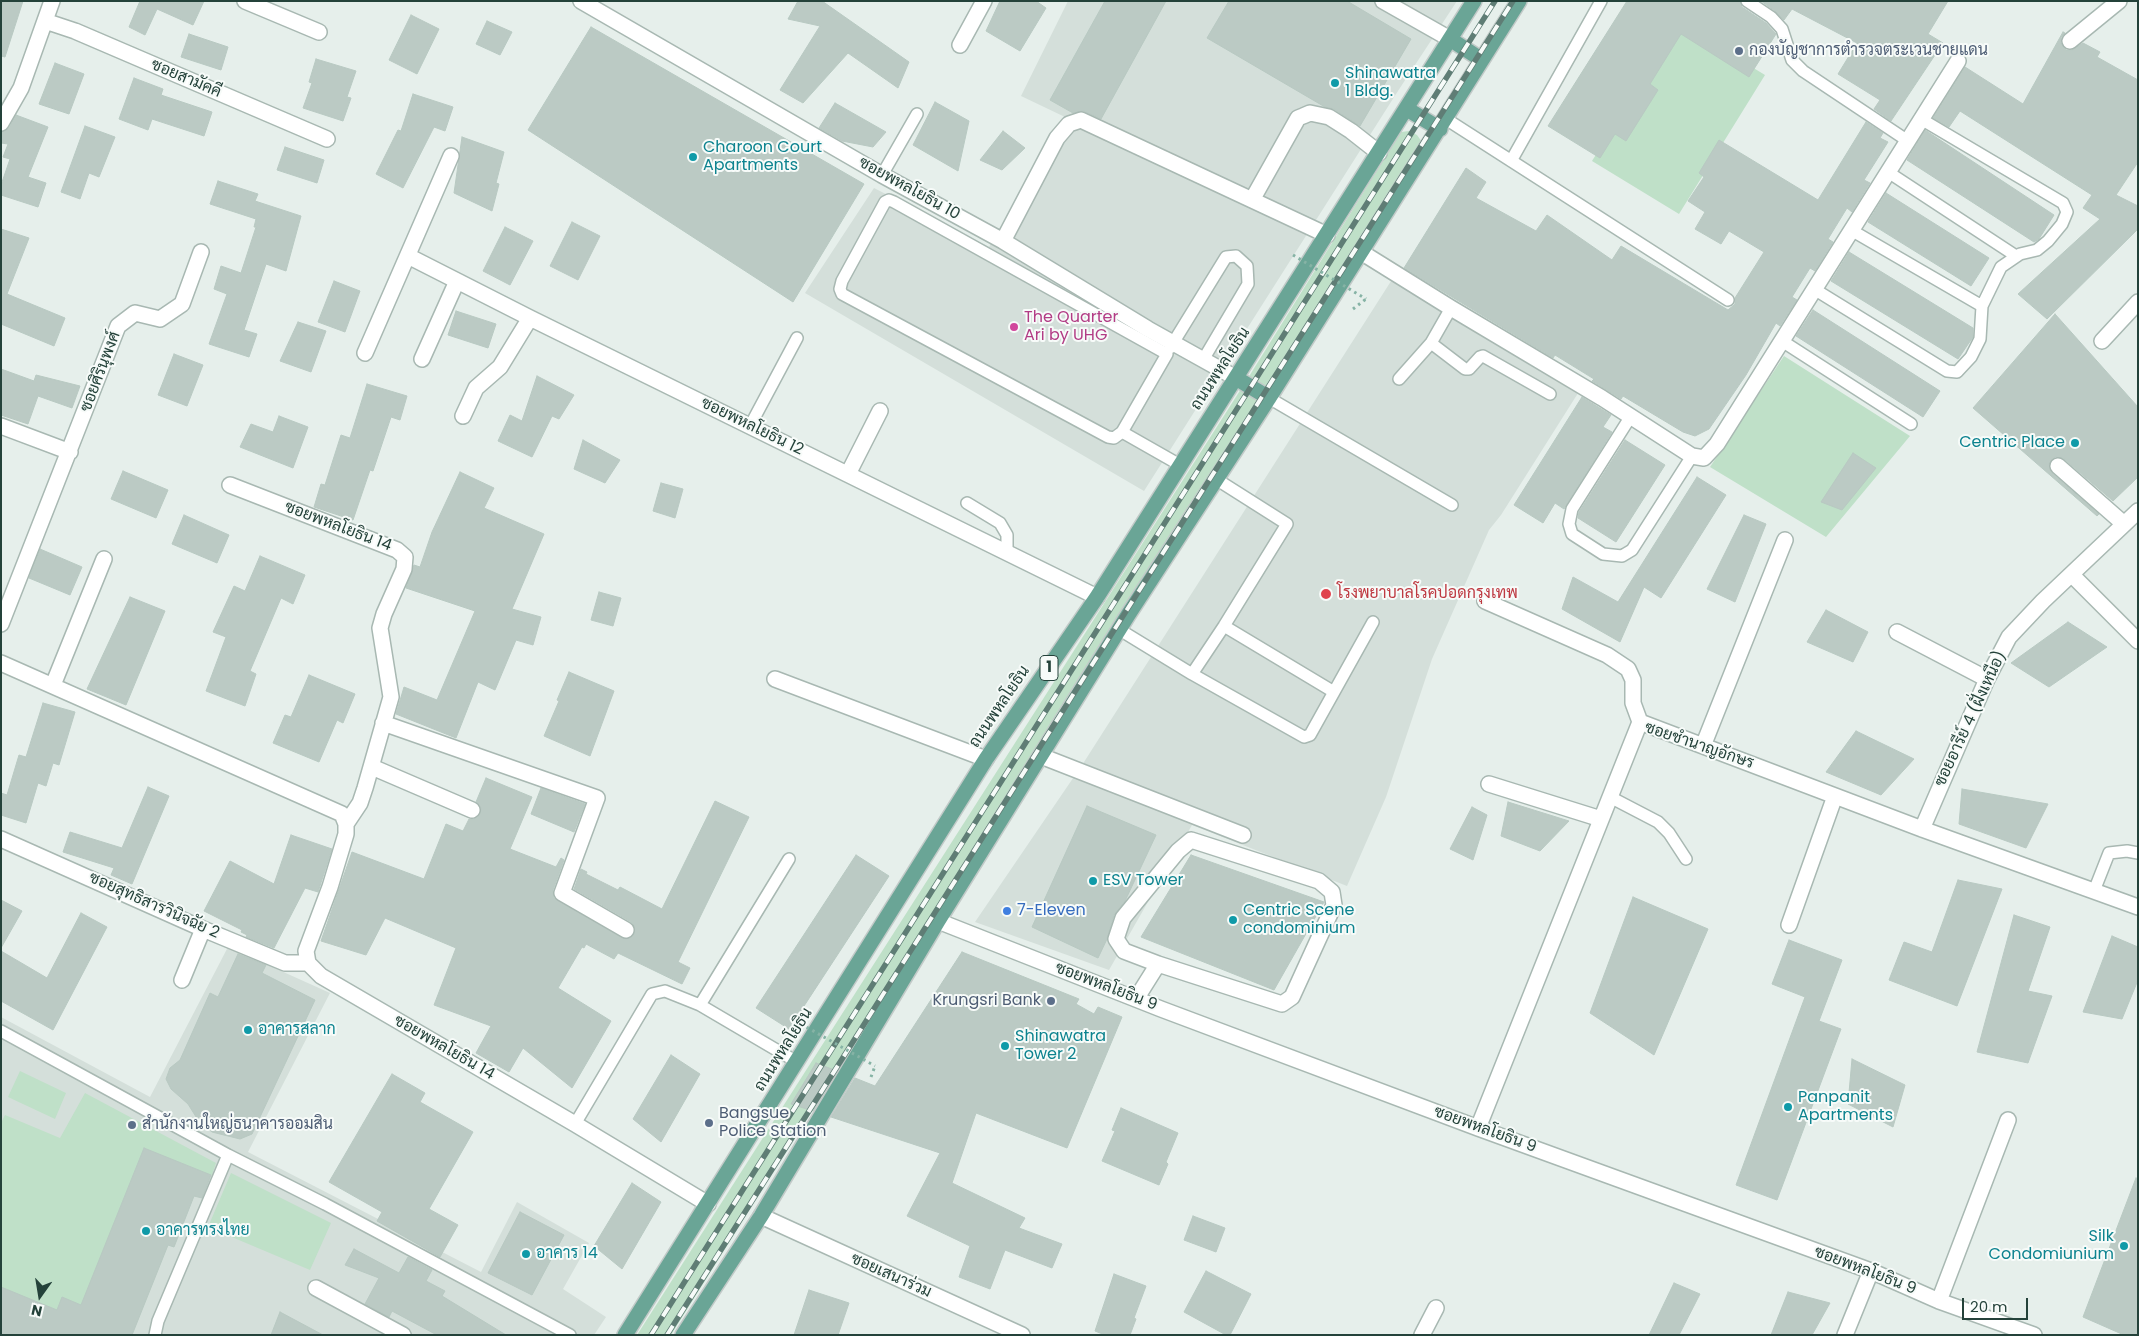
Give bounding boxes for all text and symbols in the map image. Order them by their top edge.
place label: กองบัญชาการตำรวจตระเวนชายแดน [1749,41,1988,61]
marker: กองบัญชาการตำรวจตระเวนชายแดน [1733,45,1745,57]
street label: ซอยสามัคคี [148,56,224,102]
place label: Shinawatra 1 Bldg. [1345,64,1436,102]
marker: Shinawatra 1 Bldg. [1329,77,1341,89]
place label: Charoon Court Apartments [703,138,822,176]
marker: Charoon Court Apartments [687,151,699,163]
street label: ซอยพหลโยธิน 10 [855,153,963,225]
place label: The Quarter Ari by UHG [1024,308,1118,346]
marker: The Quarter Ari by UHG [1008,321,1020,333]
street label: ถนนพหลโยธิน [1187,324,1255,414]
street label: ซอยศิรินุพงศ์ [77,329,125,415]
street label: ซอยพหลโยธิน 12 [697,394,807,460]
place label: Centric Place [1959,433,2065,453]
marker: Centric Place [2069,437,2081,449]
street label: ซอยพหลโยธิน 14 [282,498,394,556]
place label: โรงพยาบาลโรคปอดกรุงเทพ [1337,584,1518,604]
marker: โรงพยาบาลโรคปอดกรุงเทพ [1319,587,1333,601]
street label: ซอยอารีย์ 4 (ฝั่งเหนือ) [1931,648,2011,790]
road number: 1 [1040,656,1058,680]
street label: ถนนพหลโยธิน [966,662,1034,752]
street label: ซอยชำนาญอักษร [1642,718,1756,774]
street label: ซอยสุทธิสารวินิจฉัย 2 [86,869,222,943]
place label: ESV Tower [1103,871,1184,891]
marker: ESV Tower [1087,875,1099,887]
place label: 7-Eleven [1017,901,1086,921]
place label: Centric Scene condominium [1243,901,1356,939]
marker: 7-Eleven [1001,905,1013,917]
marker: Centric Scene condominium [1227,914,1239,926]
street label: ซอยพหลโยธิน 9 [1052,959,1160,1015]
place label: Krungsri Bank [933,991,1041,1011]
marker: Krungsri Bank [1045,995,1057,1007]
street label: ถนนพหลโยธิน [751,1005,817,1095]
street label: ซอยพหลโยธิน 14 [390,1011,498,1085]
place label: อาคารสลาก [258,1020,336,1040]
marker: อาคารสลาก [242,1024,254,1036]
place label: Shinawatra Tower 2 [1015,1027,1106,1065]
marker: Shinawatra Tower 2 [999,1040,1011,1052]
place label: Panpanit Apartments [1798,1088,1893,1126]
marker: Panpanit Apartments [1782,1101,1794,1113]
street label: ซอยพหลโยธิน 9 [1431,1103,1539,1157]
place label: Bangsue Police Station [719,1104,827,1142]
place label: สำนักงานใหญ่ธนาคารออมสิน [142,1115,333,1135]
marker: Bangsue Police Station [703,1117,715,1129]
marker: สำนักงานใหญ่ธนาคารออมสิน [126,1119,138,1131]
place label: อาคารทรงไทย [156,1221,250,1241]
marker: อาคารทรงไทย [140,1225,152,1237]
place label: Silk Condomiunium [1989,1227,2114,1265]
marker: Silk Condomiunium [2118,1240,2130,1252]
street label: ซอยพหลโยธิน 9 [1811,1243,1919,1299]
place label: อาคาร 14 [536,1244,598,1264]
marker: อาคาร 14 [520,1248,532,1260]
street label: ซอยเสนาร่วม [848,1250,934,1302]
north arrow [15,1271,65,1321]
scale bar [1964,1288,2030,1320]
text: 20 m [1970,1296,2008,1317]
text: N [29,1300,44,1322]

